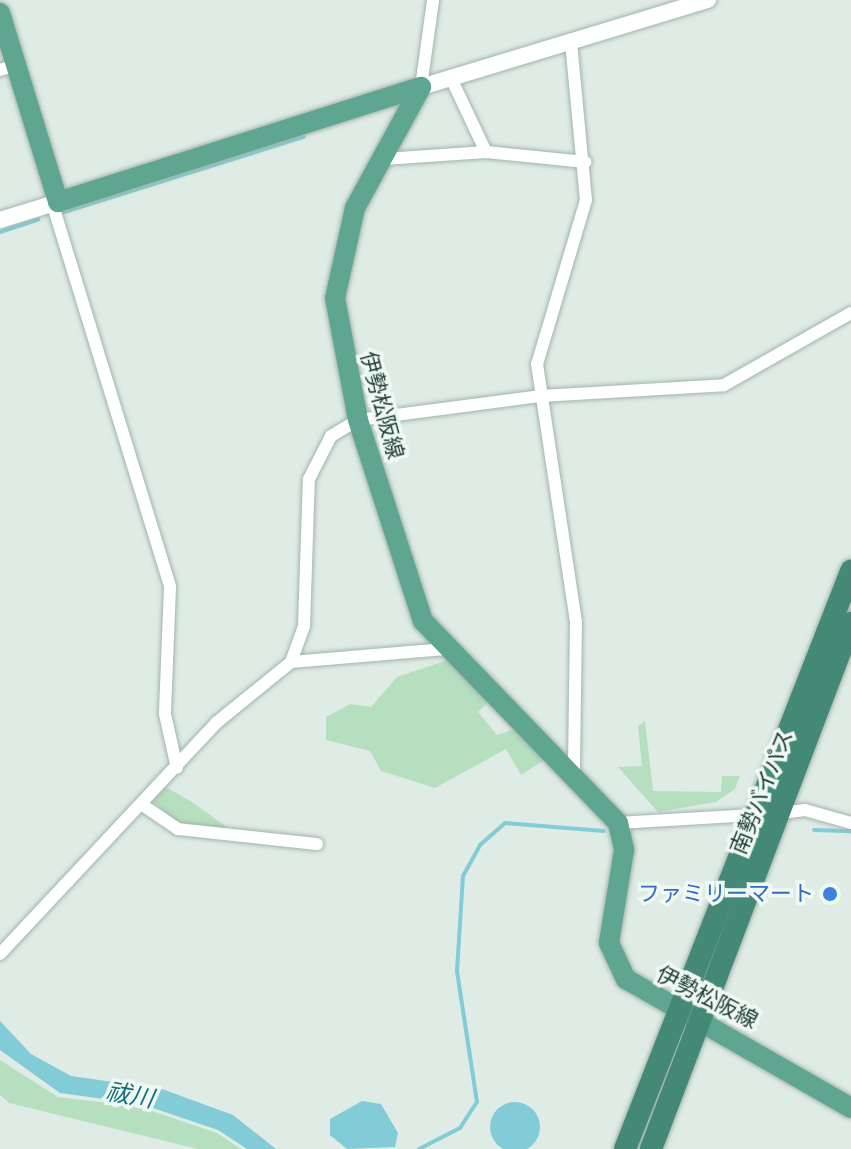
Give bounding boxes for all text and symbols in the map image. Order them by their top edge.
street label: 伊勢松阪線 [355,348,409,462]
street label: 南勢バイパス [725,726,799,858]
place label: ファミリーマート [638,881,814,907]
marker: ファミリーマート [821,885,839,903]
street label: 伊勢松阪線 [652,960,762,1034]
water label: 祓川 [104,1077,156,1113]

